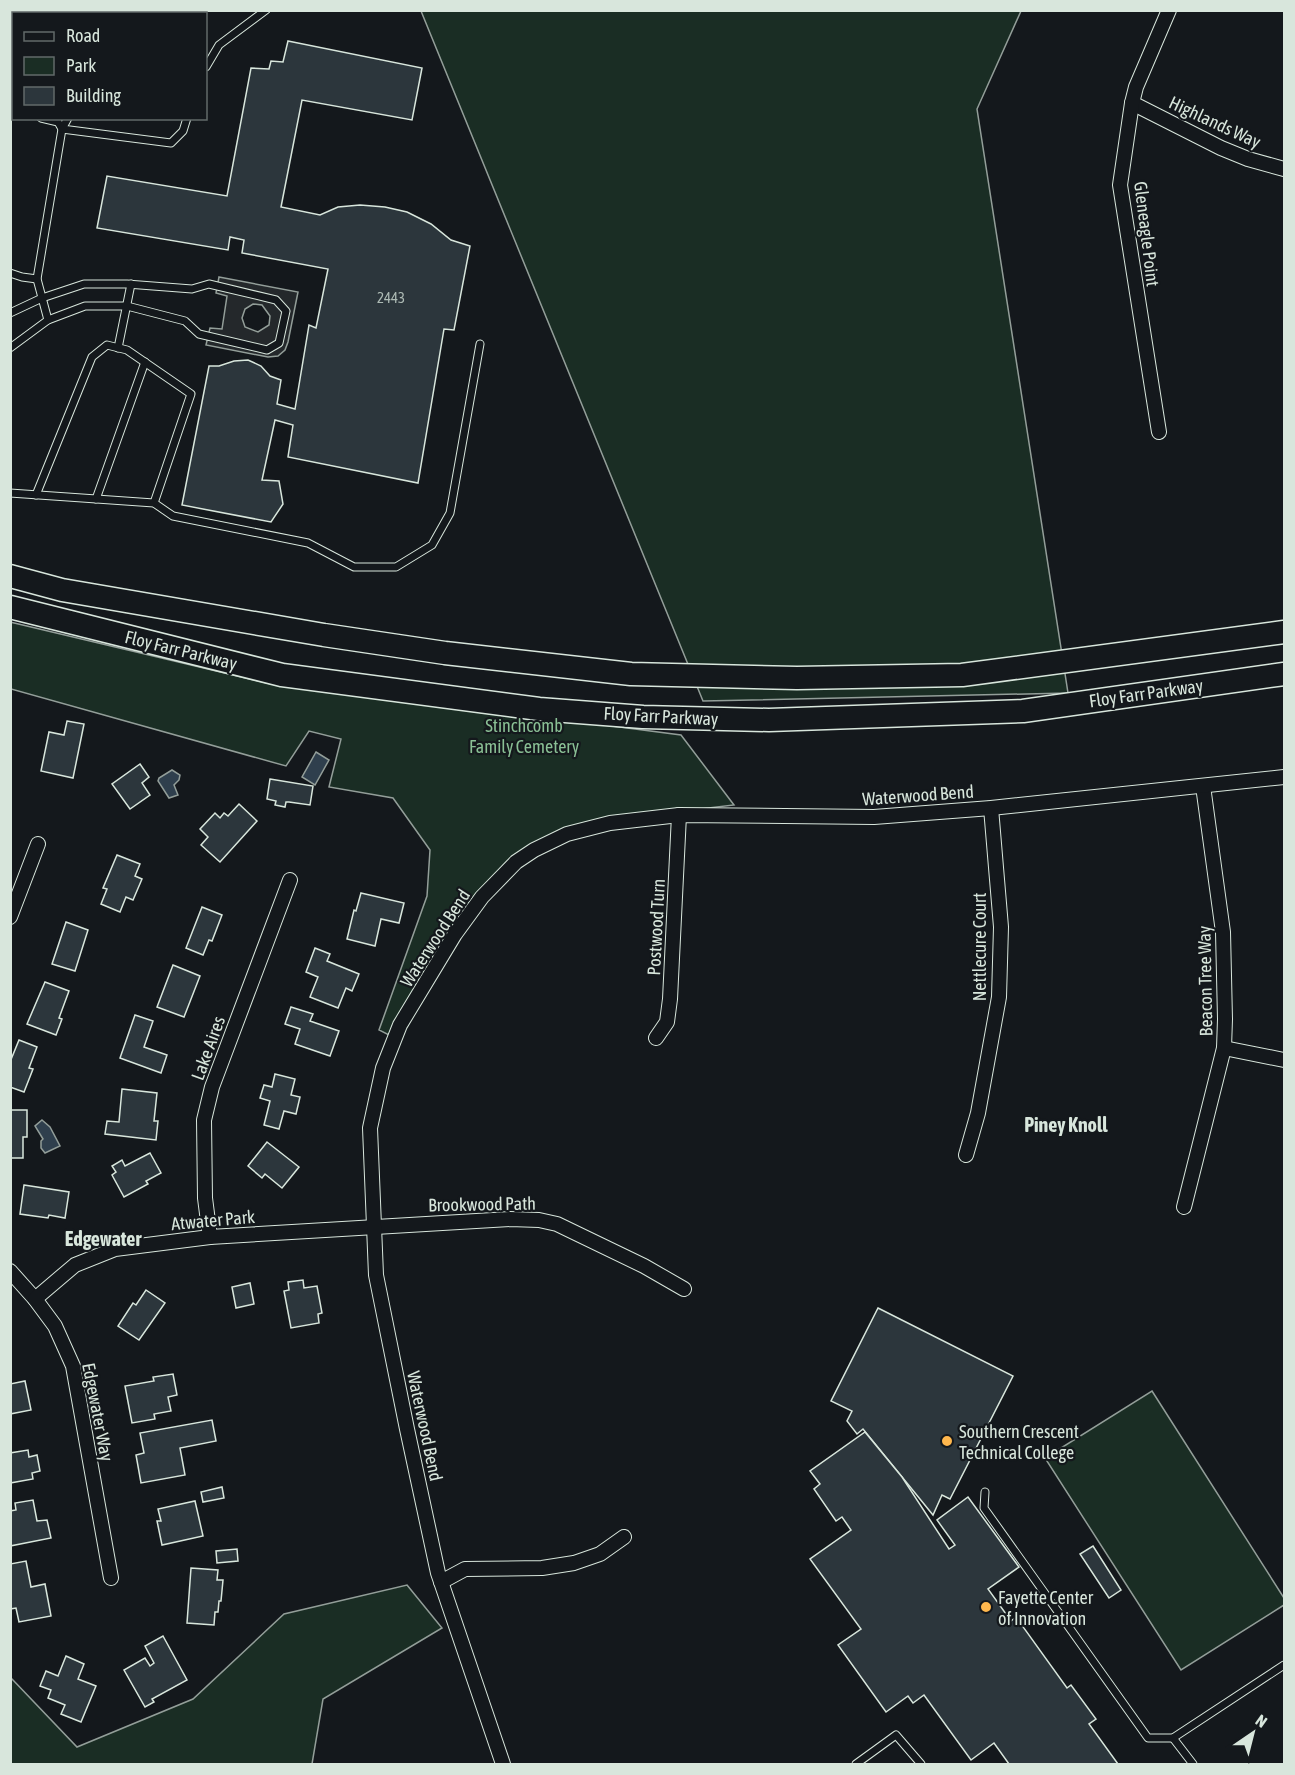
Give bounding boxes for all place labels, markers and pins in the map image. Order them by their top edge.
place label: Southern Crescent Technical College [959,1421,1079,1463]
marker: Southern Crescent Technical College [940,1434,954,1448]
place label: Fayette Center of Innovation [998,1587,1094,1629]
marker: Fayette Center of Innovation [979,1600,993,1614]

